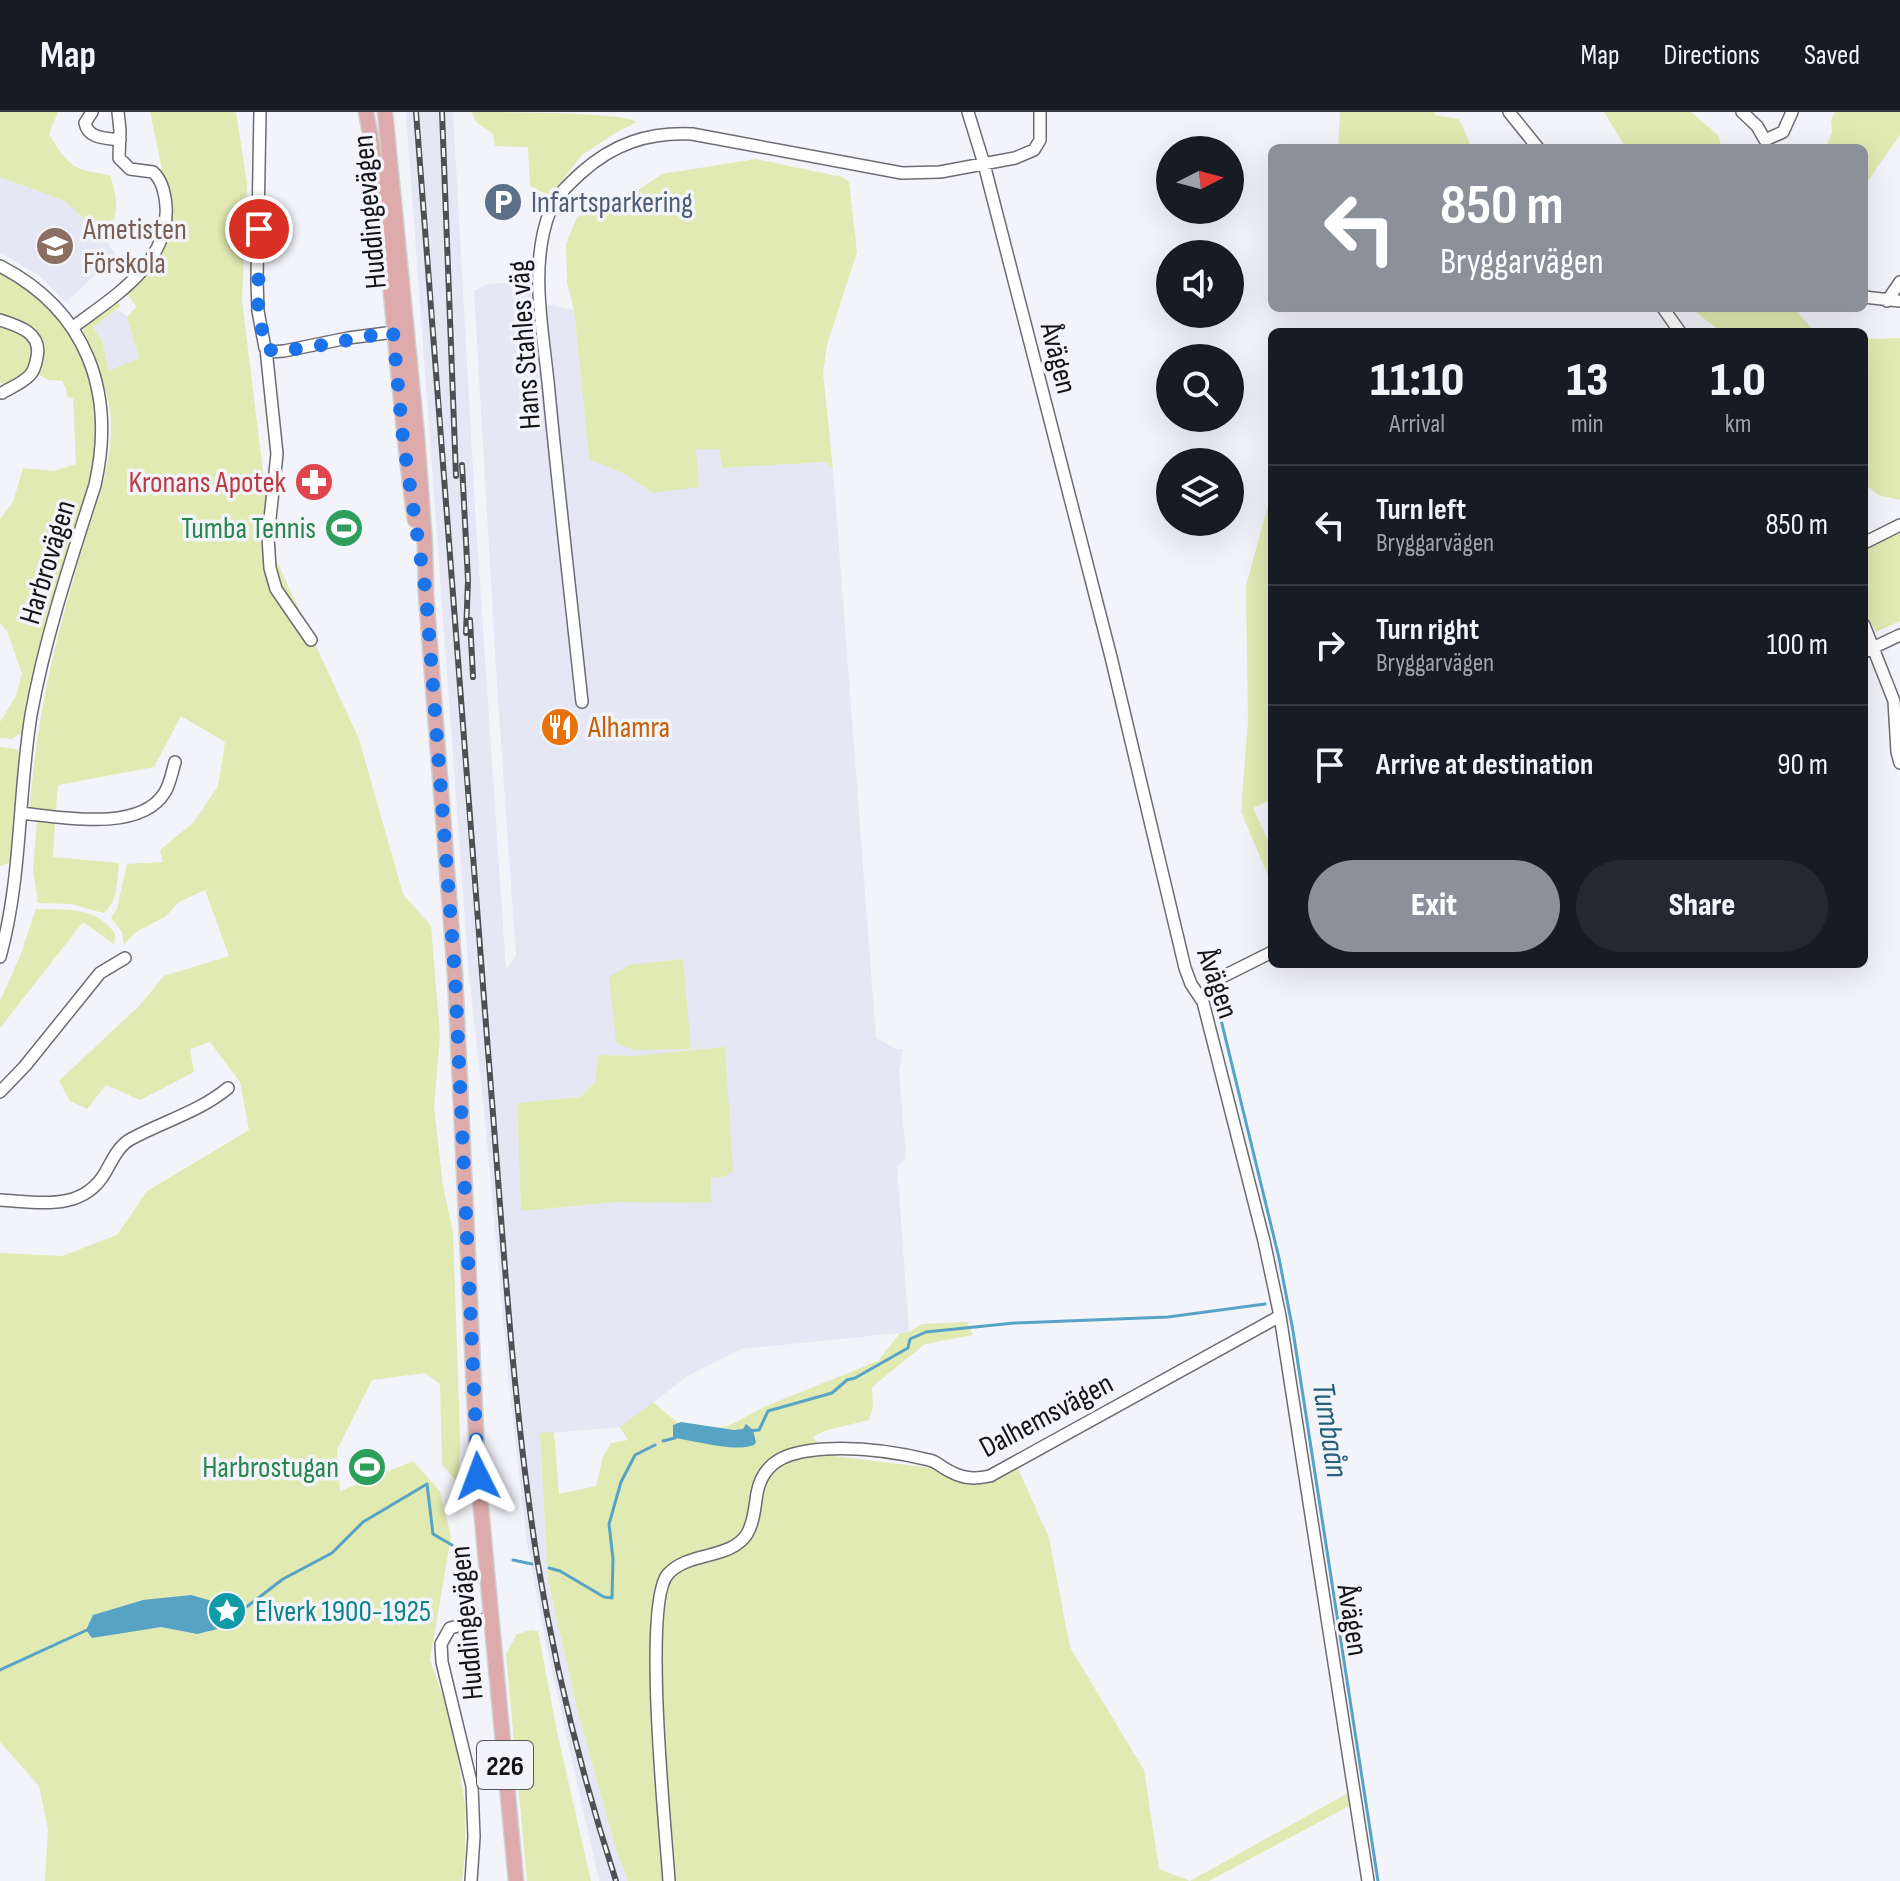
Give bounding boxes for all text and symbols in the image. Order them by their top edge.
text: Map [40,33,96,78]
text: Map [1581,39,1620,72]
text: Directions [1664,39,1760,72]
text: Saved [1804,39,1860,72]
street label: Huddingevägen [345,133,395,290]
north arrow [1156,136,1244,224]
map controls [1156,136,1244,536]
text: 850 m [1440,173,1564,240]
icon: left [1308,176,1412,280]
parking icon: Infartsparkering [482,181,524,223]
place label: Infartsparkering [531,185,693,221]
pin [225,195,293,263]
icon: arrive [237,207,281,251]
place label: Ametisten Förskola [82,212,187,282]
school or university icon: Ametisten Förskola [34,225,76,267]
button: sound [1156,240,1244,328]
text: Bryggarvägen [1440,241,1604,284]
street label: Hans Stahles väg [501,259,549,431]
street label: Åvägen [1032,318,1084,398]
button: search [1156,344,1244,432]
text: 11:10 [1370,352,1464,409]
text: 13 [1567,352,1608,409]
text: 1.0 [1711,352,1766,409]
text: Arrival [1389,409,1445,440]
text: min [1571,409,1604,440]
text: km [1725,409,1751,440]
button: layers [1156,448,1244,536]
pharmacy icon: Kronans Apotek [293,461,335,503]
place label: Kronans Apotek [129,465,287,501]
text: Turn left [1376,492,1466,528]
street label: Harbrovägen [12,496,84,629]
icon: left [1308,503,1352,547]
sports icon: Tumba Tennis [323,507,365,549]
text: 850 m [1765,507,1828,543]
place label: Tumba Tennis [181,511,316,547]
text: Bryggarvägen [1376,528,1494,559]
text: Turn right [1376,612,1479,648]
icon: right [1308,623,1352,667]
text: 100 m [1767,627,1828,663]
text: Bryggarvägen [1376,648,1494,679]
restaurant icon: Alhamra [539,706,581,748]
place label: Alhamra [587,710,670,746]
icon: arrive [1308,743,1352,787]
text: Arrive at destination [1376,747,1593,783]
text: 90 m [1777,747,1828,783]
button: Exit [1308,860,1560,952]
button: Share [1576,860,1828,952]
street label: Åvägen [1188,943,1246,1023]
street label: Dalhemsvägen [974,1366,1119,1466]
water label: Tumbaån [1303,1380,1356,1481]
position arrow [436,1434,520,1518]
sports icon: Harbrostugan [346,1446,388,1488]
place label: Harbrostugan [202,1450,339,1486]
street label: Huddingevägen [442,1544,492,1701]
street label: Åvägen [1328,1581,1375,1659]
place icon: Elverk 1900-1925 [206,1590,248,1632]
place label: Elverk 1900-1925 [255,1594,431,1630]
road number: 226 [477,1741,533,1789]

